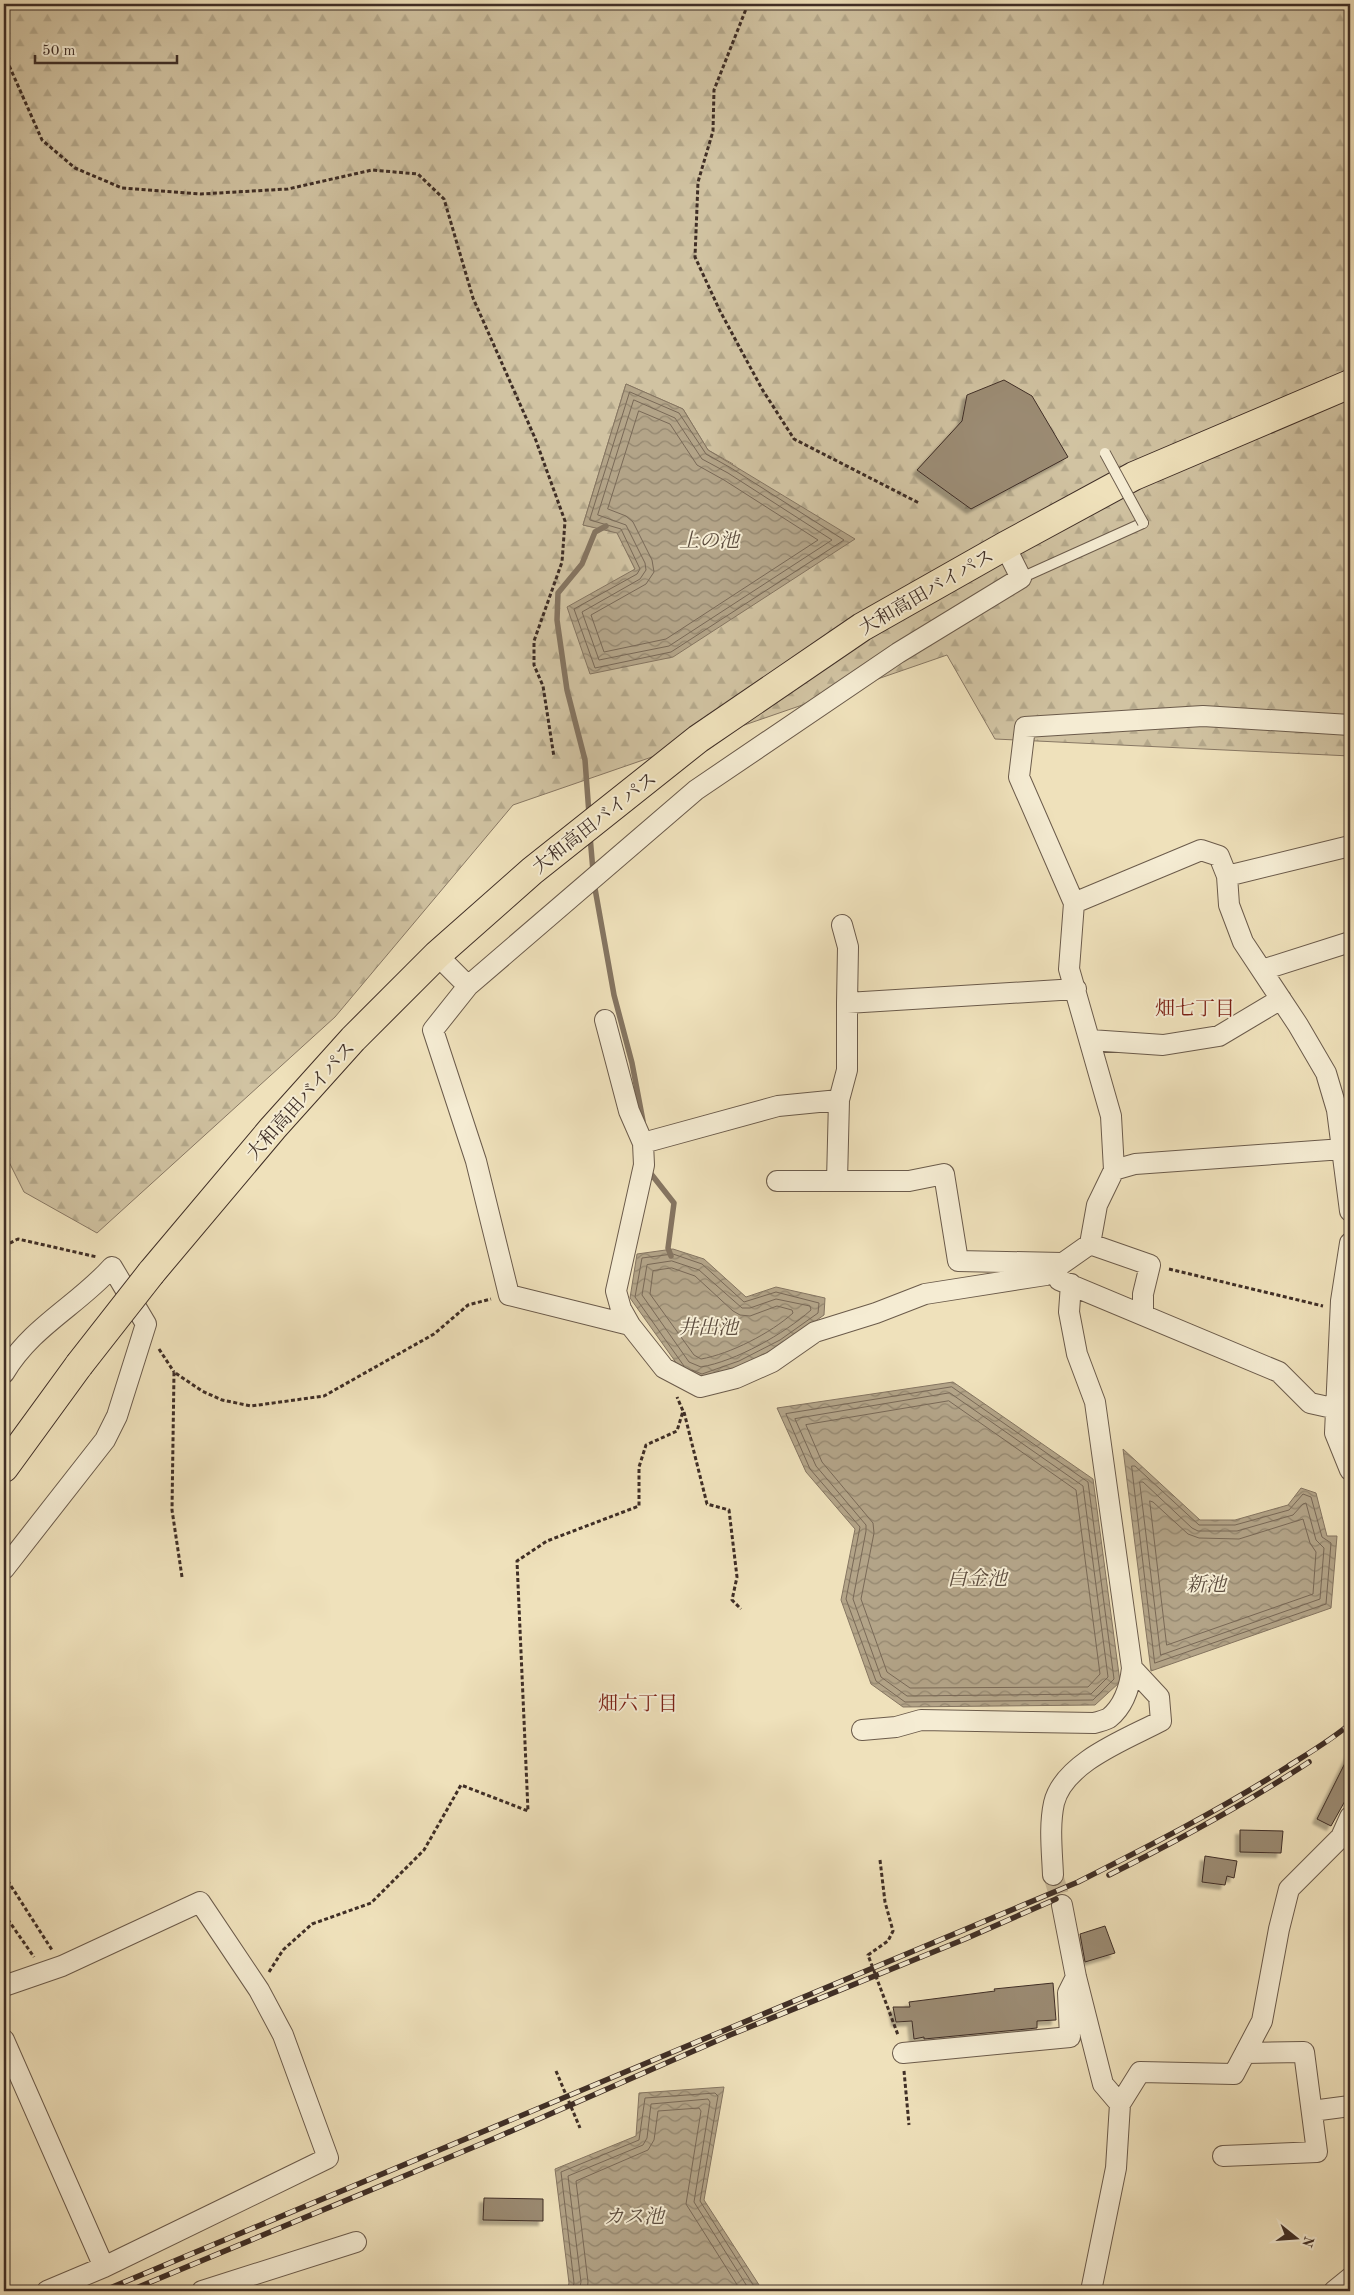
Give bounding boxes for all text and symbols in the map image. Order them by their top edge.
scale bar [35,32,178,64]
text: 50 m [42,44,76,59]
water label: 上の池 [679,530,741,552]
street label: 大和高田バイパス [855,544,998,639]
street label: 大和高田バイパス [528,767,661,878]
district label: 畑七丁目 [1155,998,1235,1020]
street label: 大和高田バイパス [242,1037,360,1164]
water label: 井出池 [678,1317,740,1339]
water label: 白金池 [947,1568,1009,1590]
water label: 新池 [1186,1574,1228,1596]
district label: 畑六丁目 [598,1693,678,1715]
water label: カス池 [604,2206,666,2228]
north arrow [1272,2212,1322,2262]
text: N [1299,2234,1316,2249]

